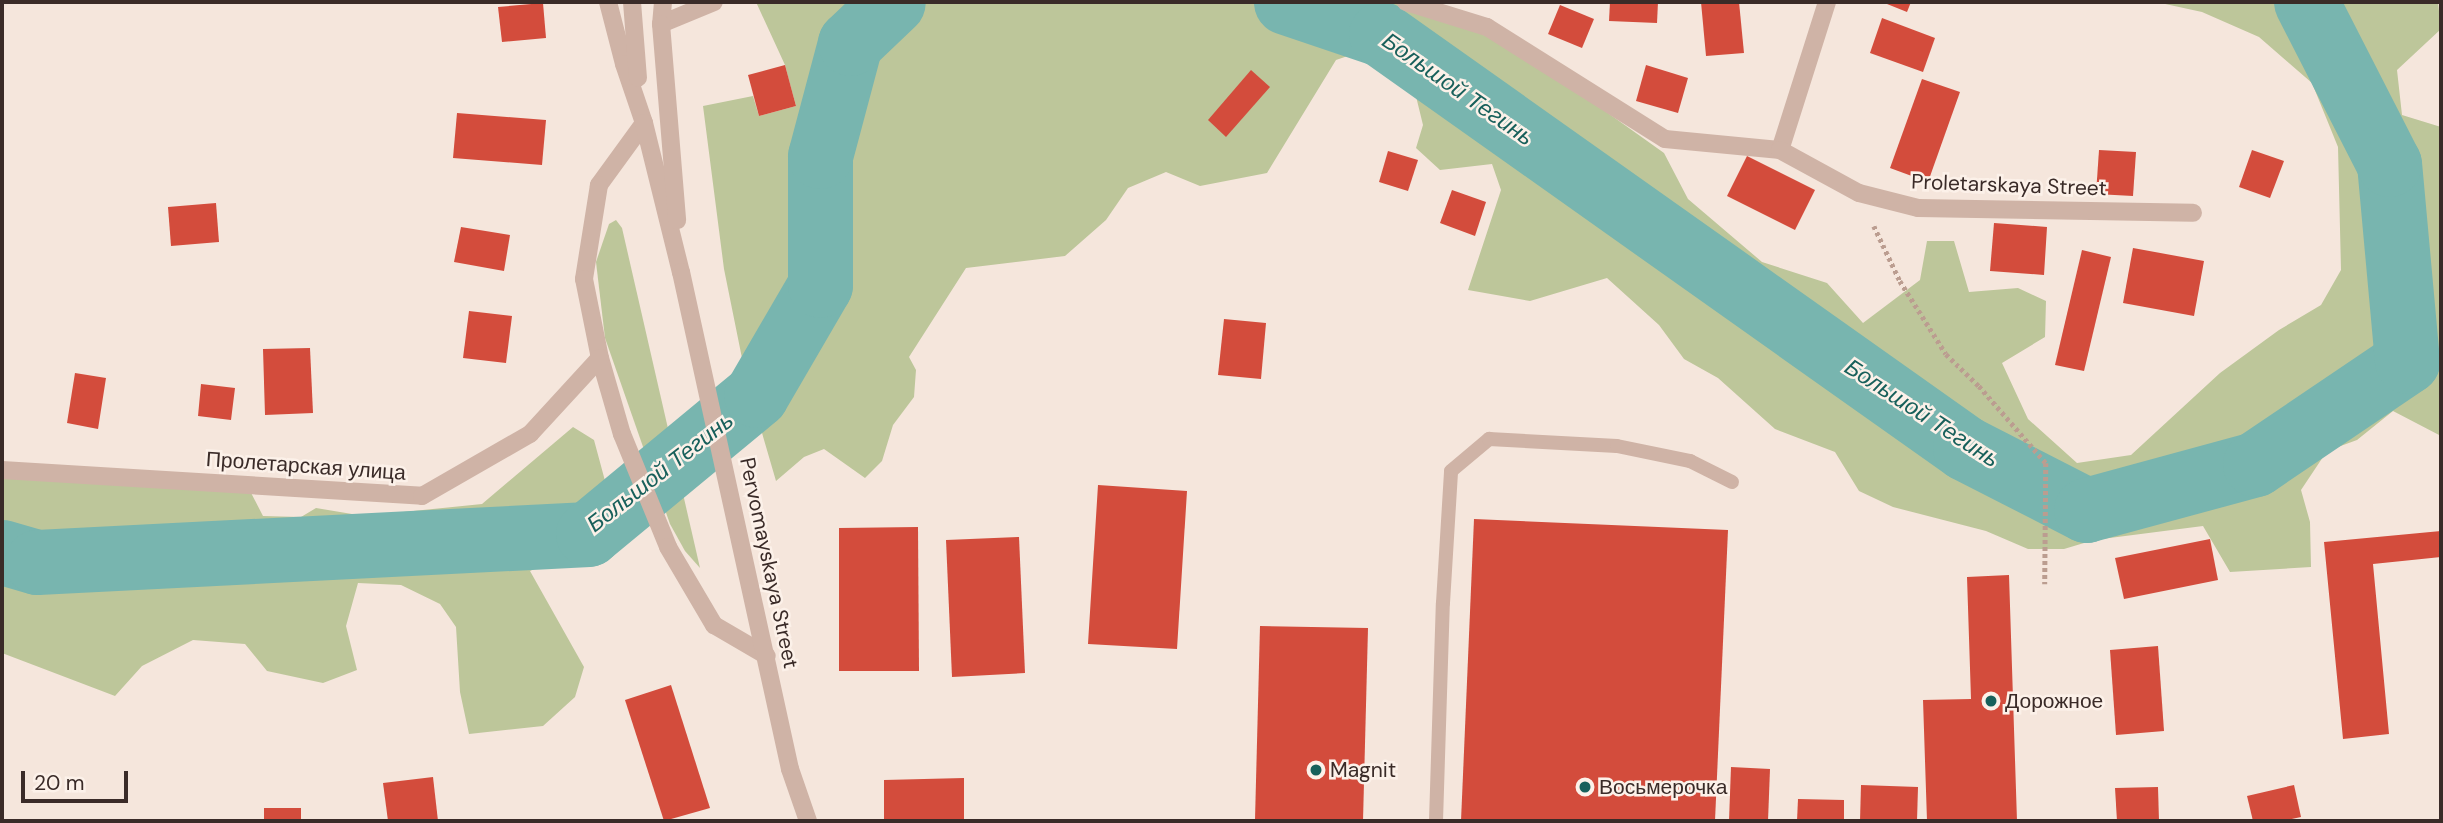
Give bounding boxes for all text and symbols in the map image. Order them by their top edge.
water label: Большой Тегинь [1377,27,1539,151]
street label: Proletarskaya Street [1911,169,2107,201]
water label: Большой Тегинь [1840,353,2004,473]
water label: Большой Тегинь [581,406,739,538]
street label: Пролетарская улица [205,446,407,486]
street label: Pervomayskaya Street [734,455,804,671]
place label: Дорожное [2005,688,2103,714]
marker: Дорожное [1983,693,1999,709]
scale bar [24,756,131,800]
place label: Magnit [1330,757,1396,783]
marker: Magnit [1308,762,1324,778]
text: 20 m [34,769,85,797]
place label: Восьмерочка [1599,774,1727,800]
marker: Восьмерочка [1577,779,1593,795]

